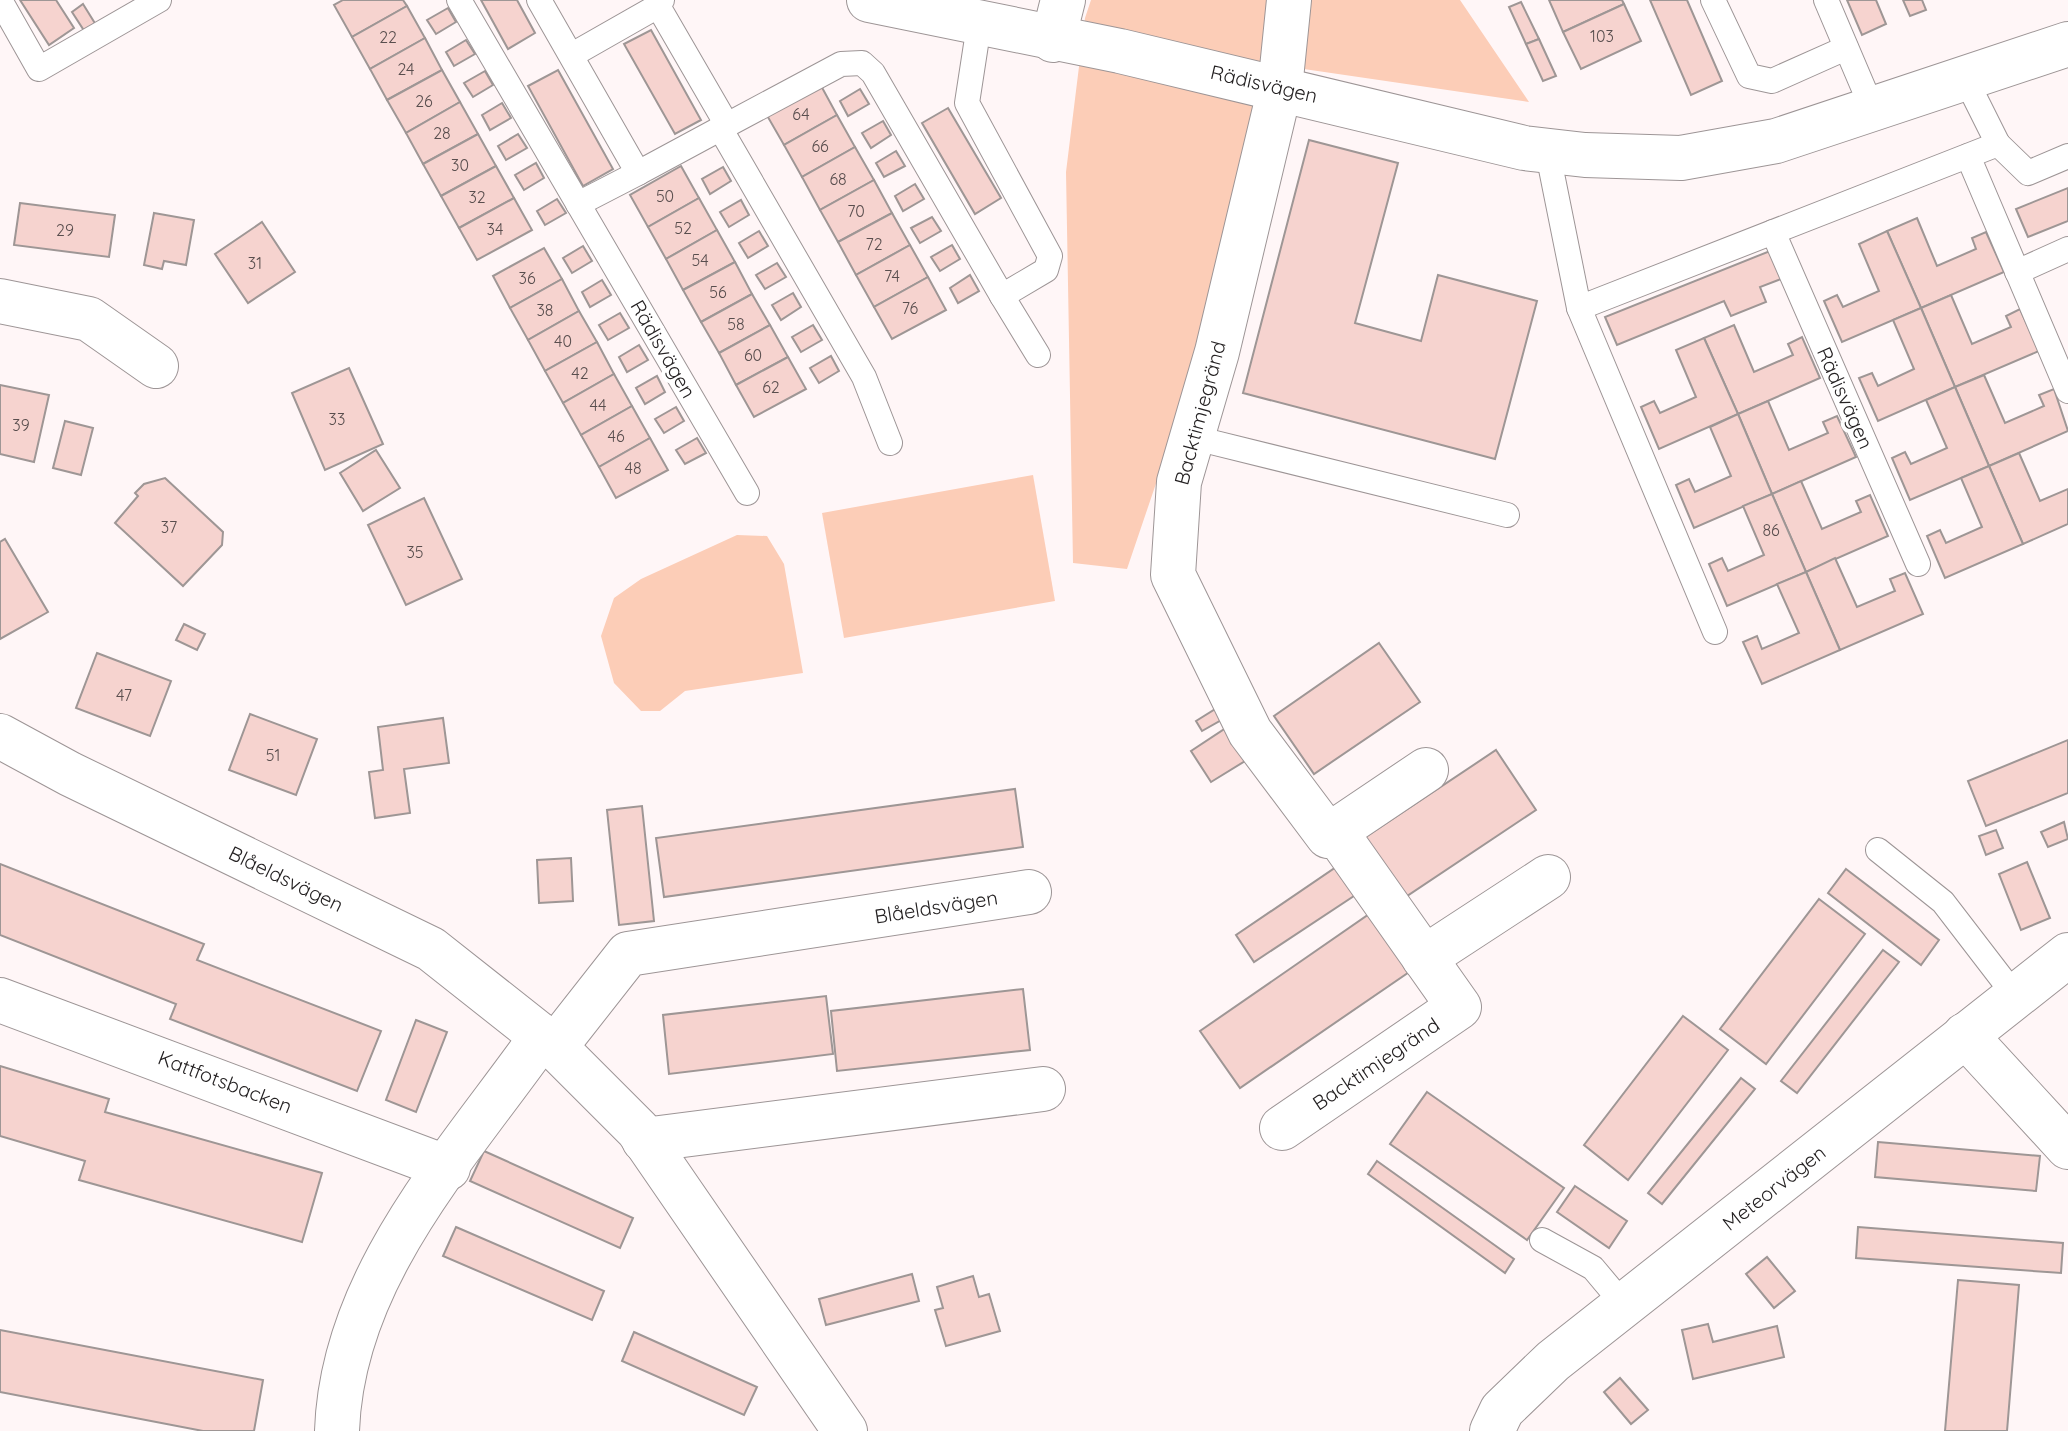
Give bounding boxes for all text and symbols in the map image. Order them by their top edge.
house number: 103 [1590,26,1614,46]
house number: 22 [379,27,397,47]
house number: 24 [397,59,415,79]
street label: Rädisvägen [1208,59,1320,108]
house number: 26 [415,91,433,111]
house number: 64 [792,104,810,124]
house number: 28 [433,123,451,143]
house number: 66 [811,136,829,156]
house number: 30 [451,155,469,175]
house number: 68 [829,169,847,189]
house number: 50 [656,186,674,206]
house number: 32 [468,187,486,207]
house number: 70 [847,201,865,221]
house number: 52 [674,218,692,238]
house number: 34 [487,219,503,239]
house number: 29 [56,220,74,240]
house number: 72 [865,234,883,254]
house number: 54 [691,250,709,270]
house number: 31 [248,253,262,273]
house number: 74 [884,266,900,286]
house number: 36 [519,268,536,288]
house number: 56 [709,282,727,302]
street label: Rädisvägen [625,295,702,402]
house number: 76 [902,298,919,318]
house number: 38 [536,300,554,320]
house number: 58 [727,314,745,334]
house number: 40 [554,331,572,351]
street label: Backtimjegränd [1168,338,1231,488]
street label: Rädisvägen [1812,343,1879,453]
house number: 60 [744,345,762,365]
house number: 42 [571,363,589,383]
house number: 62 [762,377,780,397]
house number: 44 [590,395,606,415]
house number: 33 [329,409,345,429]
house number: 39 [12,415,30,435]
house number: 46 [607,426,625,446]
house number: 48 [624,458,642,478]
house number: 37 [161,517,177,537]
house number: 86 [1762,520,1780,540]
house number: 35 [406,542,424,562]
house number: 47 [116,685,132,705]
house number: 51 [266,745,280,765]
street label: Blåeldsvägen [225,840,348,917]
street label: Blåeldsvägen [872,884,999,929]
street label: Backtimjegränd [1307,1012,1444,1115]
street label: Kattfotsbacken [155,1045,296,1119]
street label: Meteorvägen [1717,1140,1830,1236]

